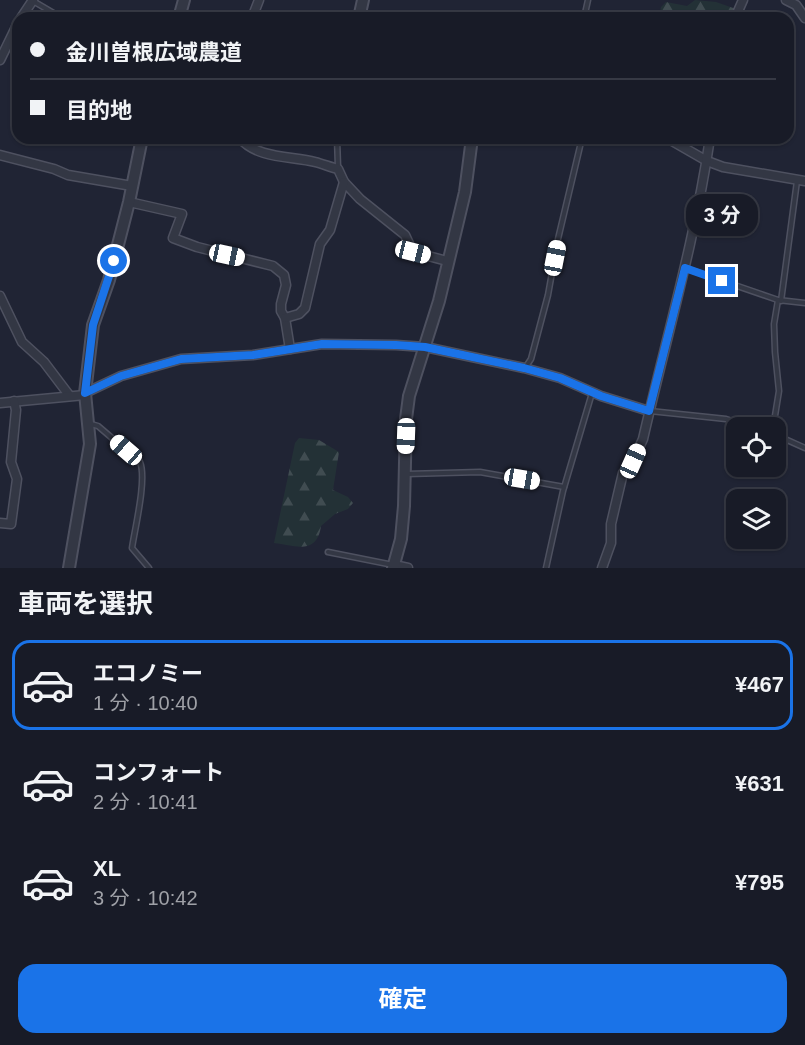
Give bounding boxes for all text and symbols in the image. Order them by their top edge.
text: 金川曽根広域農道 [66,40,242,65]
text: 目的地 [66,98,132,123]
callout: 3 分 [686,194,758,236]
text: 3 分 [704,204,740,226]
car [393,239,433,265]
car [543,239,567,277]
car [208,242,246,268]
route start [100,247,127,274]
route end [708,267,735,294]
map controls [726,417,786,549]
button: locate [726,417,786,477]
car [396,418,416,454]
car [107,431,145,469]
car [617,441,649,481]
car [503,467,541,491]
button: layers [726,489,786,549]
text: 車両を選択 [18,589,153,619]
icon: car [21,658,75,712]
text: エコノミー [93,661,203,686]
text: ¥467 [735,672,784,697]
text: 1 分 · 10:40 [93,692,198,714]
icon: car [21,757,75,811]
text: コンフォート [93,760,224,785]
text: ¥631 [735,771,784,796]
text: 2 分 · 10:41 [93,791,198,813]
icon: car [21,856,75,910]
text: XL [93,856,121,881]
text: ¥795 [735,870,784,895]
text: 3 分 · 10:42 [93,887,198,909]
button: 確定 [18,964,787,1033]

